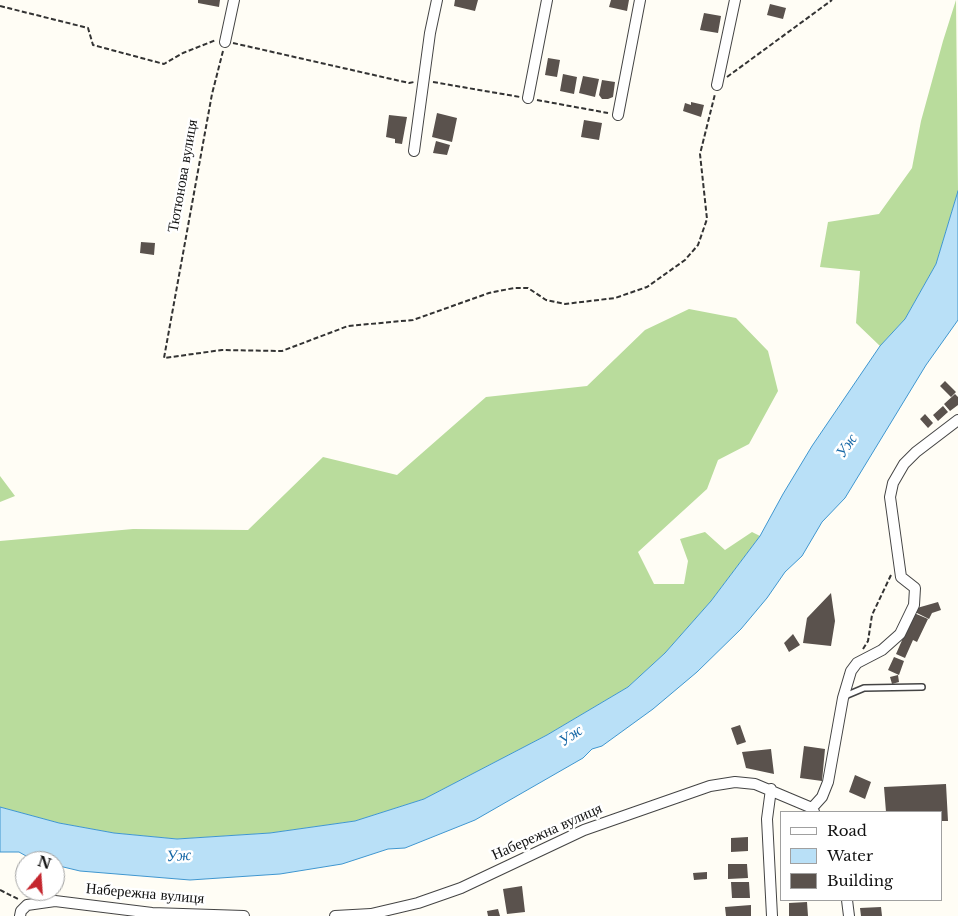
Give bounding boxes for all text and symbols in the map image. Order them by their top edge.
street label: Тютюнова вулиця [164,118,202,234]
water label: Уж [832,430,862,462]
water label: Уж [555,721,587,751]
street label: Набережна вулиця [489,800,605,864]
legend [780,811,943,901]
text: Road [827,821,867,840]
water label: Уж [166,846,192,866]
text: Water [827,846,873,865]
north arrow [15,851,65,901]
text: N [35,852,53,873]
text: Building [827,871,893,890]
street label: Набережна вулиця [85,880,205,908]

